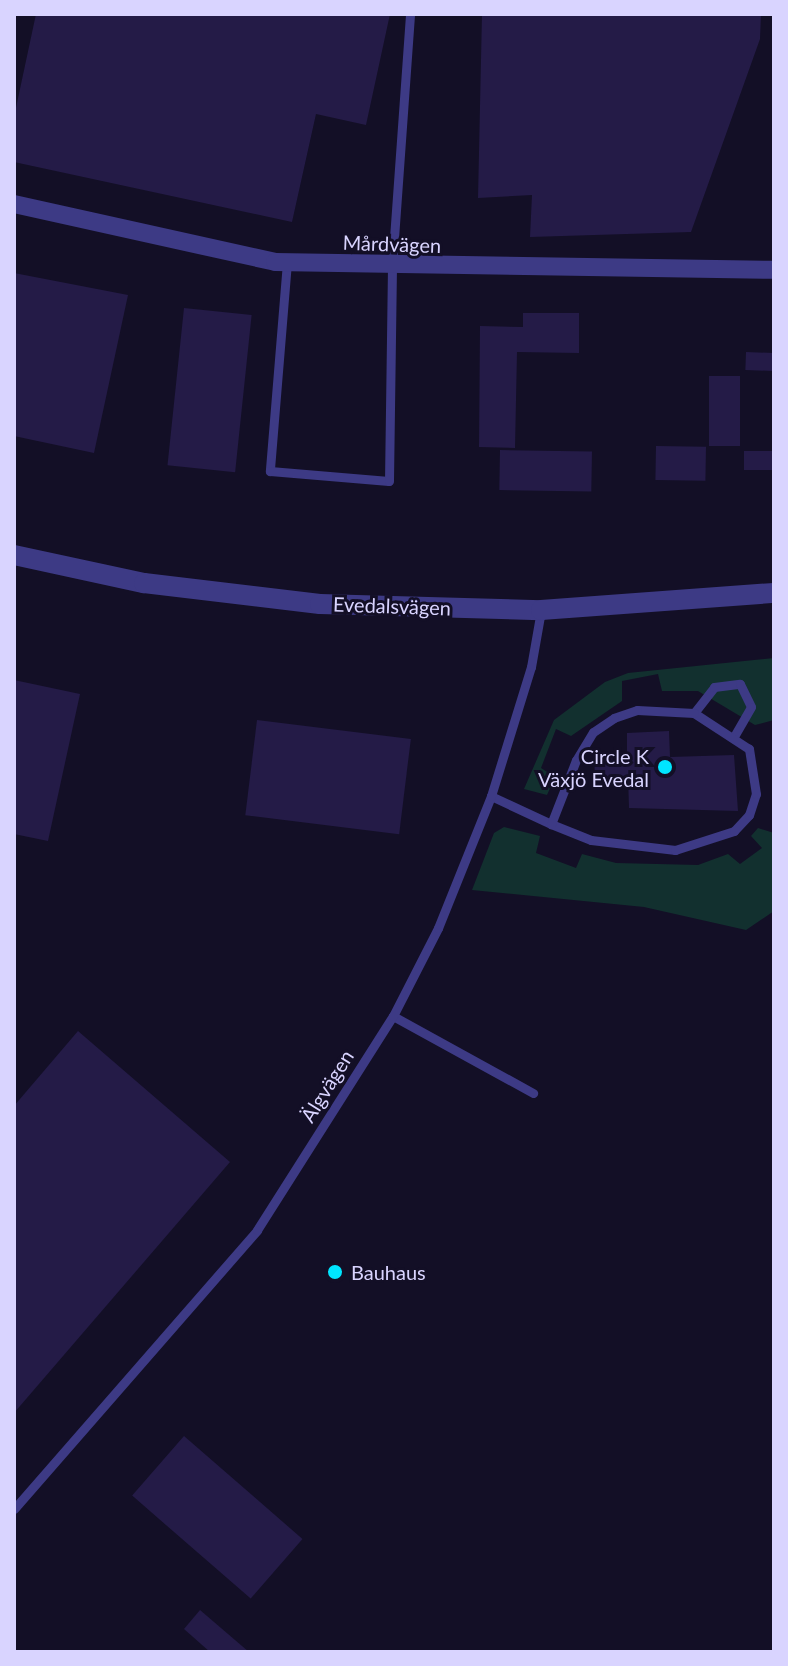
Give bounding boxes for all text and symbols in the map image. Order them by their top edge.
street label: Mårdvägen [342,230,442,258]
street label: Evedalsvägen [333,592,451,620]
place label: Circle K Växjö Evedal [538,744,649,791]
marker: Circle K Växjö Evedal [656,758,674,776]
street label: Älgvägen [295,1045,359,1127]
place label: Bauhaus [351,1260,426,1284]
marker: Bauhaus [326,1263,344,1281]

